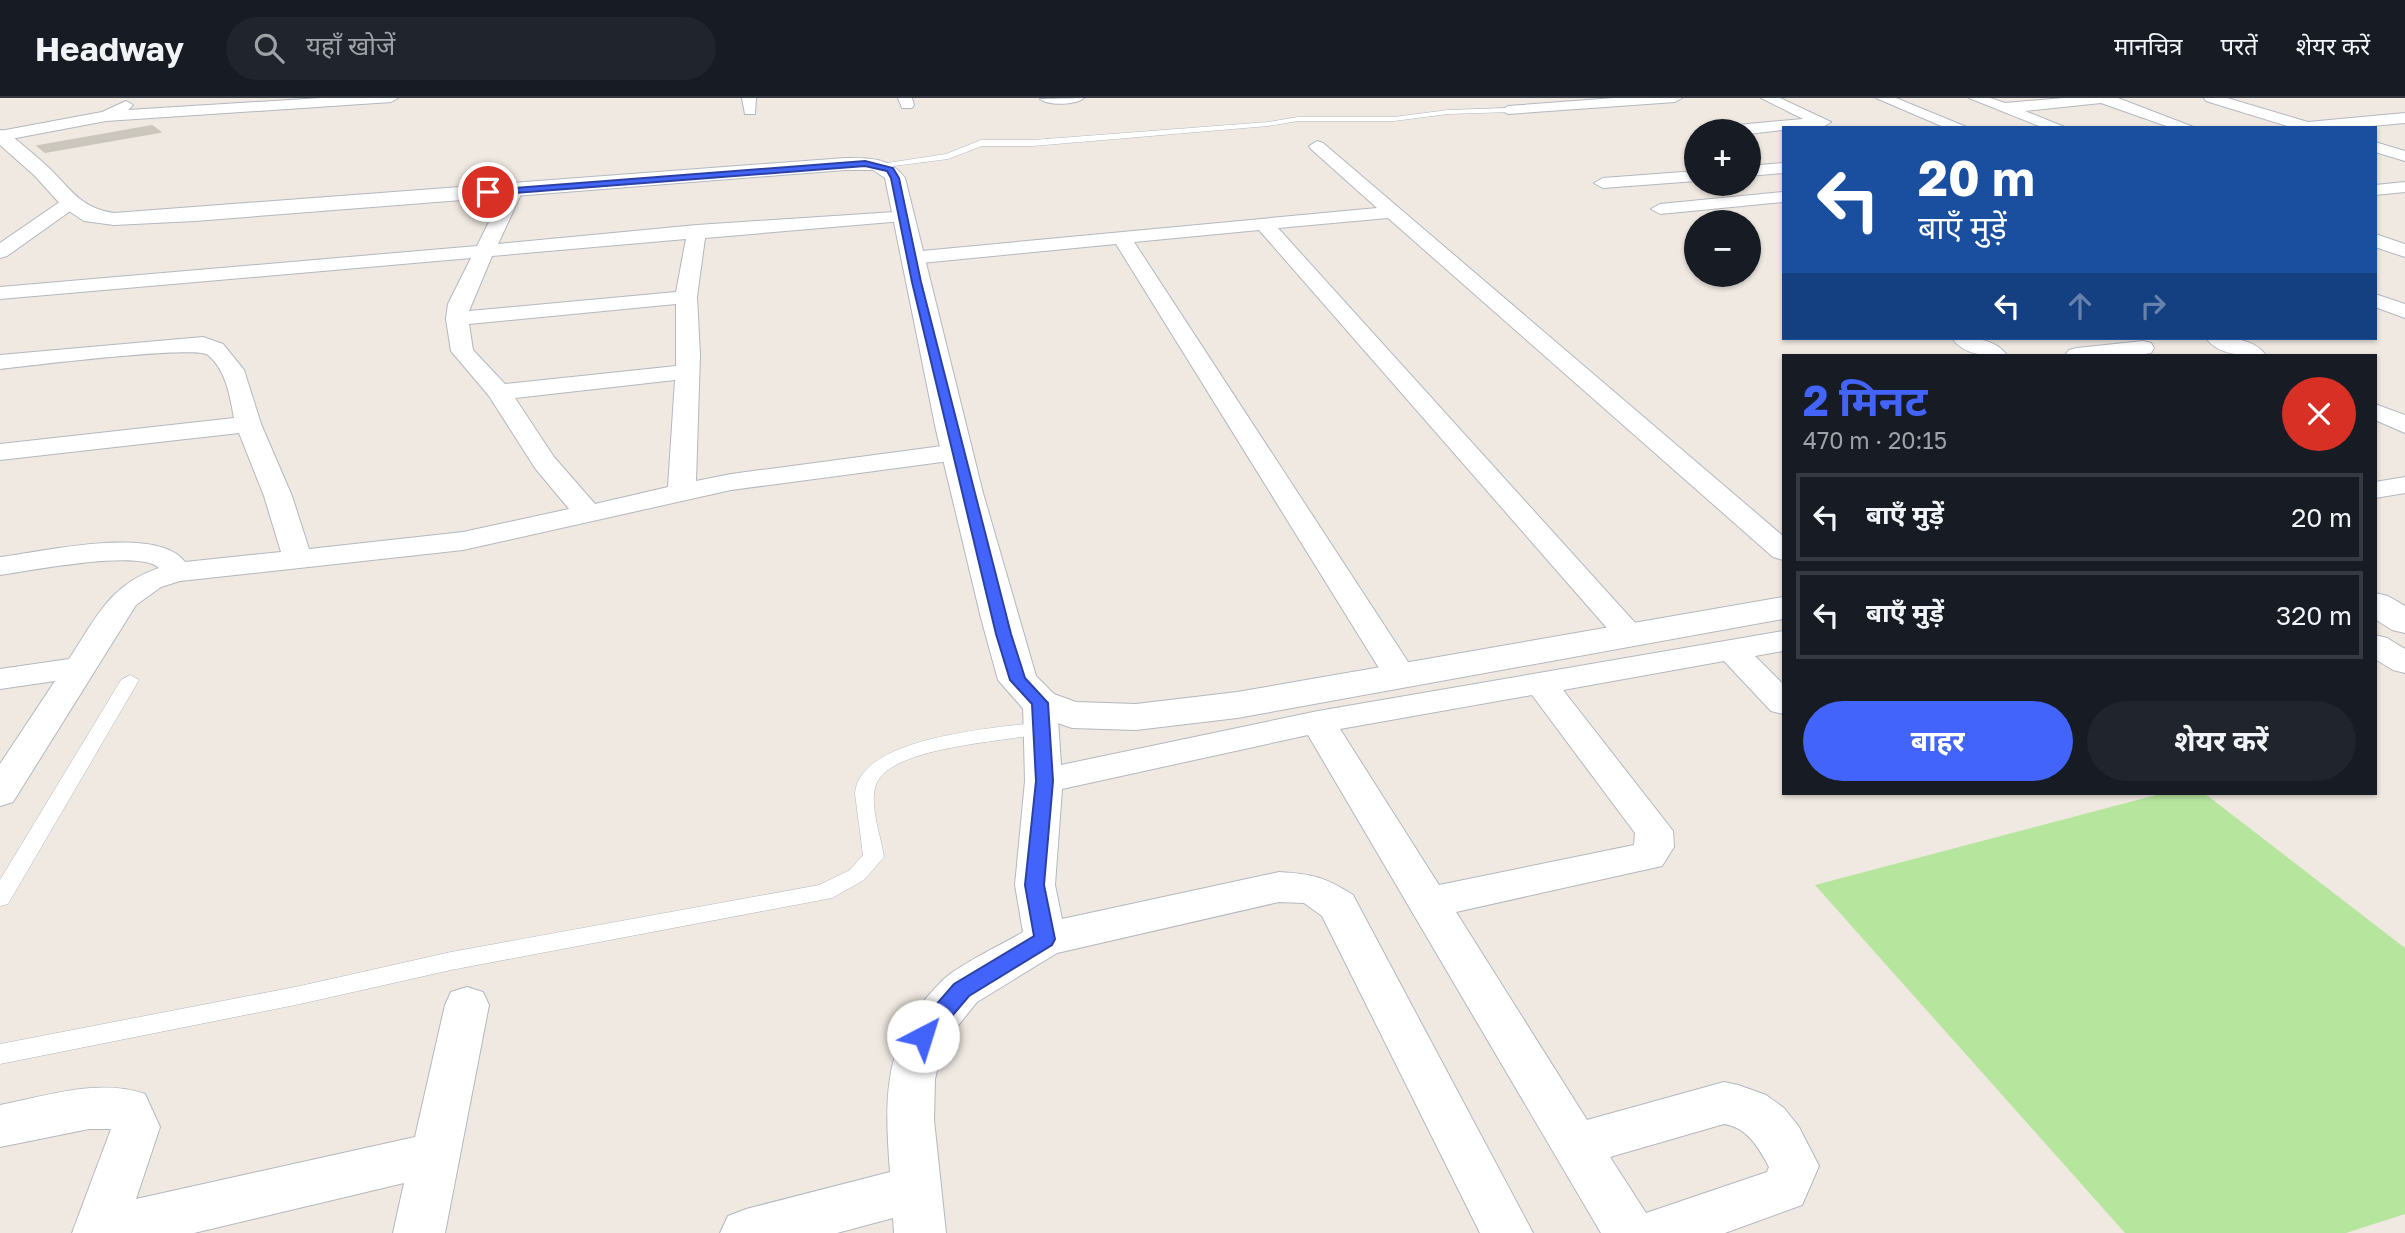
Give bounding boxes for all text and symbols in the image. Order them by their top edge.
search box [226,17,716,80]
text: Headway [35,29,184,68]
icon: search [250,29,288,67]
text: यहाँ खोजें [306,30,395,61]
text: मानचित्र [2114,31,2183,60]
text: परतें [2221,31,2258,60]
text: शेयर करें [2296,31,2370,60]
map controls [1684,119,1761,287]
button: + [1684,119,1761,196]
text: 20 m [1918,148,2035,207]
icon: left [1803,154,1894,245]
pin [458,162,518,222]
icon: arrive [469,173,507,211]
text: बाएँ मुड़ें [1918,208,2007,246]
button: − [1684,210,1761,287]
icon: left [1988,287,2026,325]
icon: ahead [2061,287,2099,325]
icon: right [2134,287,2172,325]
text: 2 मिनट [1803,375,1927,425]
button: close [2282,377,2356,451]
text: 470 m · 20:15 [1803,426,1947,454]
icon: left [1807,498,1845,536]
text: बाएँ मुड़ें [1866,499,1944,530]
text: 20 m [2291,502,2352,533]
icon: left [1807,596,1845,634]
text: बाएँ मुड़ें [1866,597,1944,628]
text: 320 m [2276,600,2352,631]
button: बाहर [1803,701,2073,781]
button: शेयर करें [2087,701,2356,781]
position arrow [886,999,960,1073]

